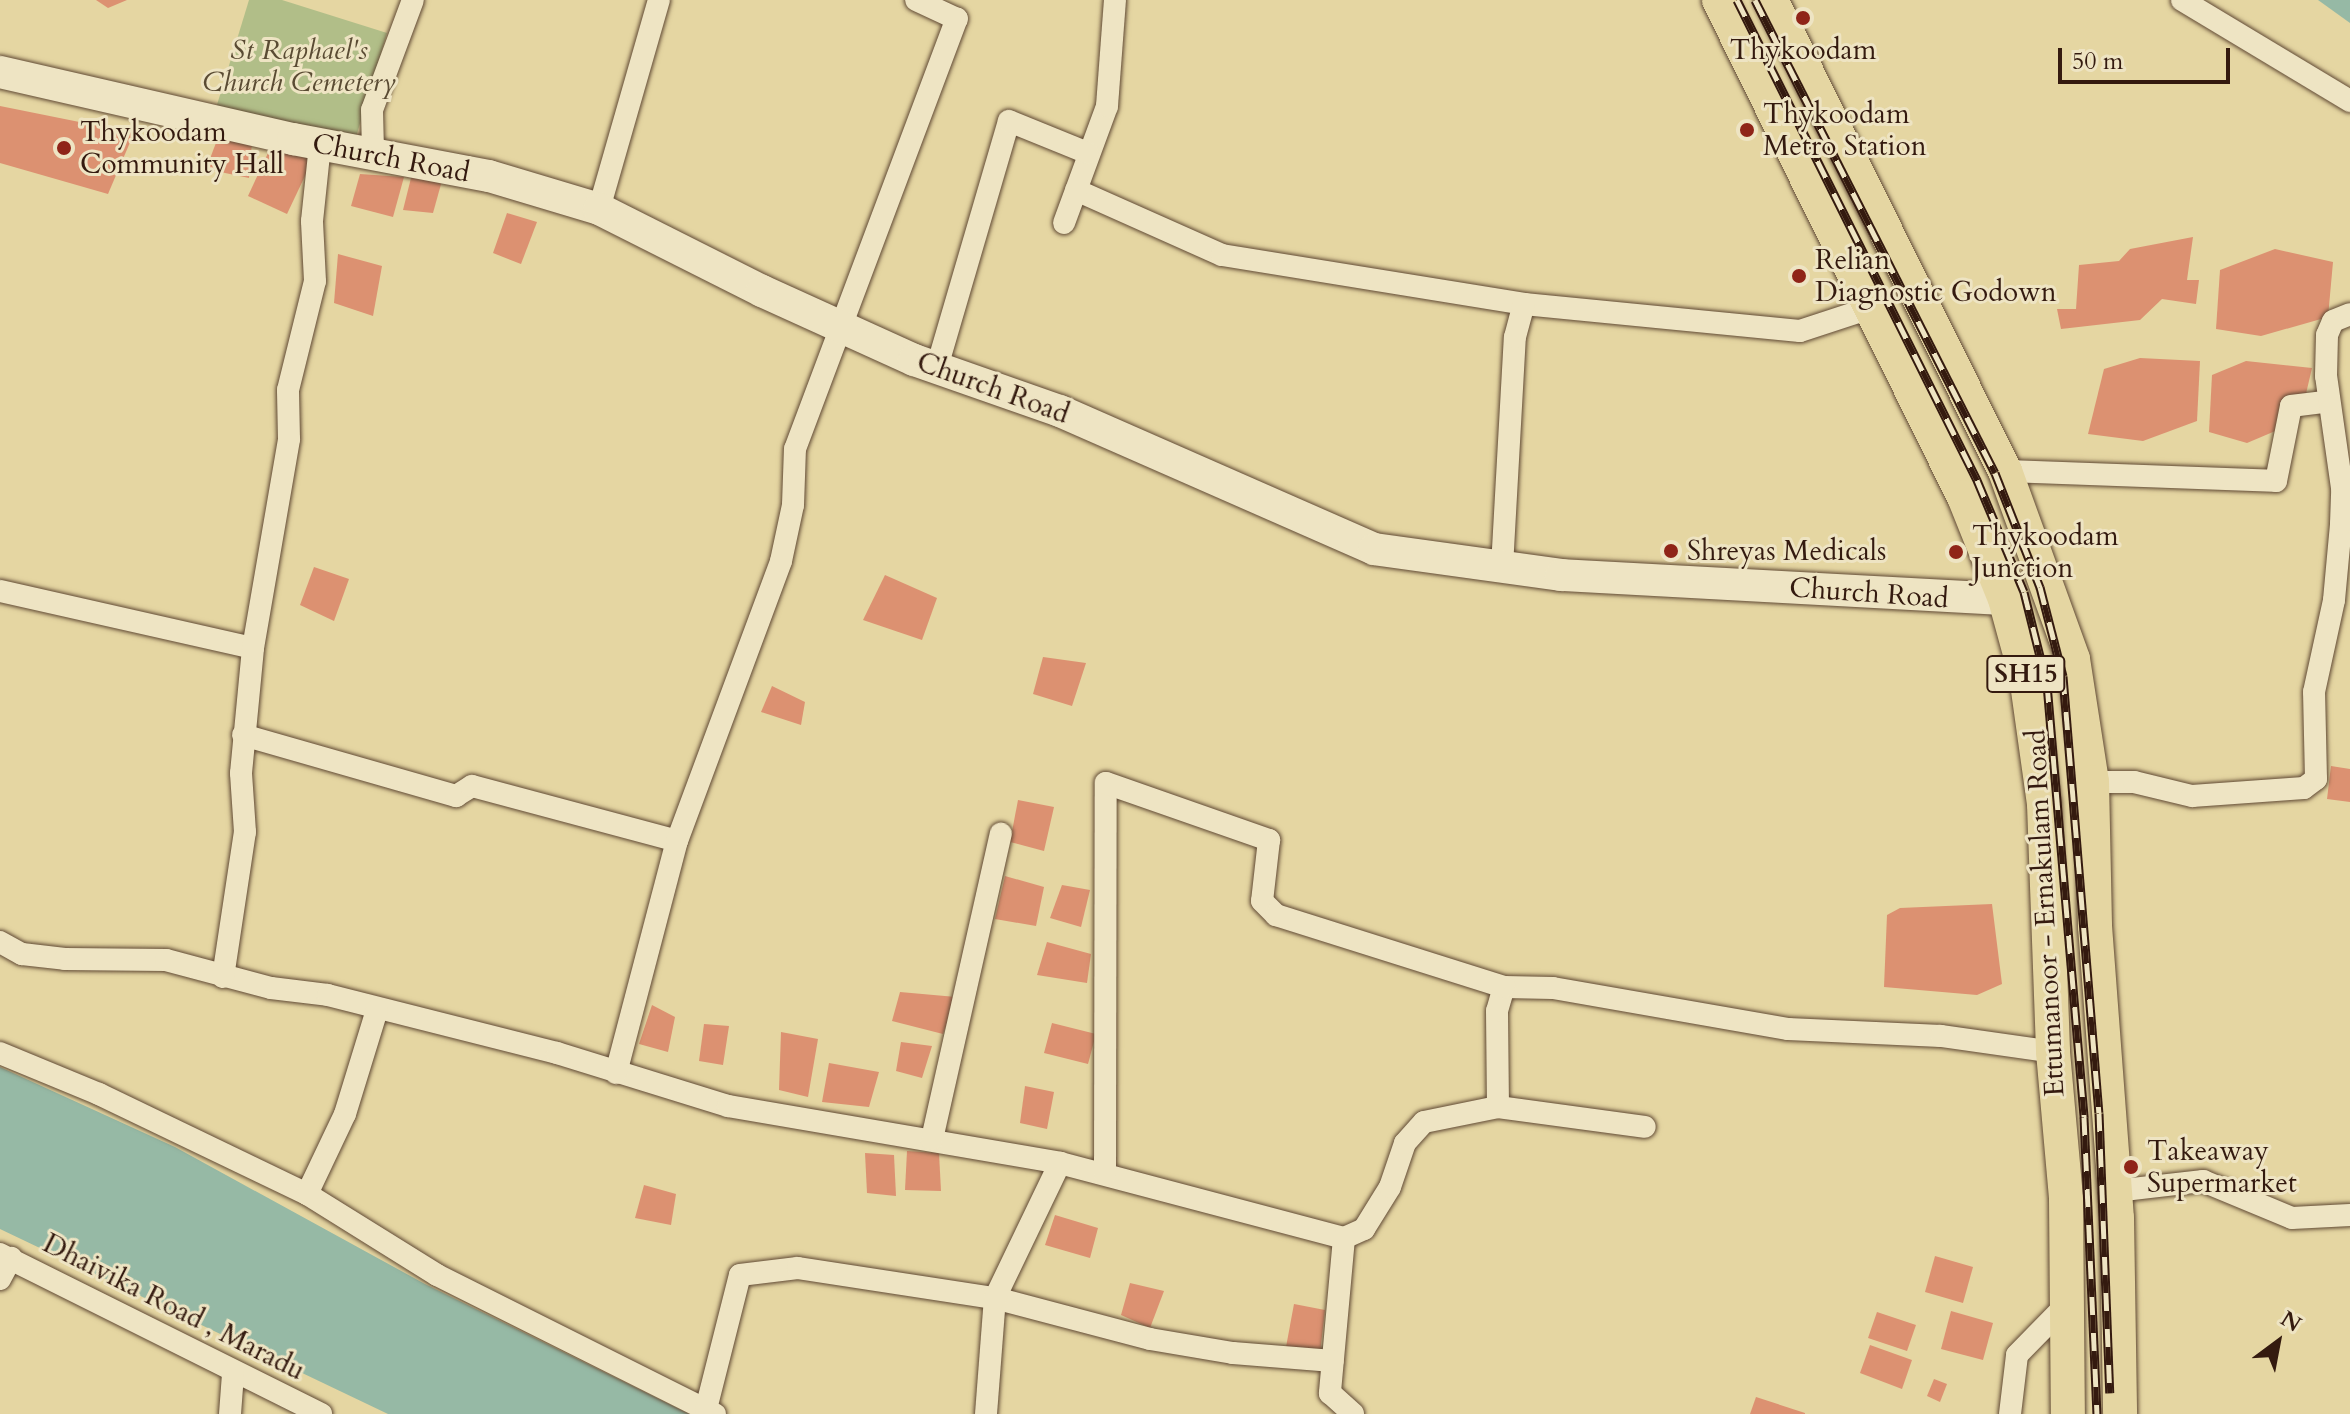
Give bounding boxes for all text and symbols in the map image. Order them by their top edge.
marker: Thykoodam [1792,7,1814,29]
scale bar [2062,32,2234,82]
park label: St Raphael's Church Cemetery [202,33,396,99]
place label: Thykoodam [1730,33,1876,67]
text: 50 m [2072,45,2123,78]
place label: Thykoodam Metro Station [1763,97,1927,163]
place label: Thykoodam Community Hall [80,115,284,181]
marker: Thykoodam Metro Station [1738,121,1756,139]
street label: Church Road [309,126,473,190]
marker: Thykoodam Community Hall [55,139,73,157]
place label: Relian Diagnostic Godown [1815,243,2057,309]
marker: Relian Diagnostic Godown [1790,267,1808,285]
street label: Church Road [912,345,1074,431]
place label: Thykoodam Junction [1972,519,2119,585]
place label: Shreyas Medicals [1687,534,1886,568]
marker: Shreyas Medicals [1662,542,1680,560]
marker: Thykoodam Junction [1947,543,1965,561]
street label: Church Road [1788,571,1950,615]
road number: SH15 [1986,652,2066,696]
street label: Ettumanoor - Ernakulam Road [2019,728,2071,1098]
place label: Takeaway Supermarket [2147,1134,2297,1200]
marker: Takeaway Supermarket [2122,1158,2140,1176]
street label: Dhaivika Road , Maradu [37,1226,311,1388]
north arrow [2238,1302,2318,1382]
text: N [2275,1304,2307,1339]

